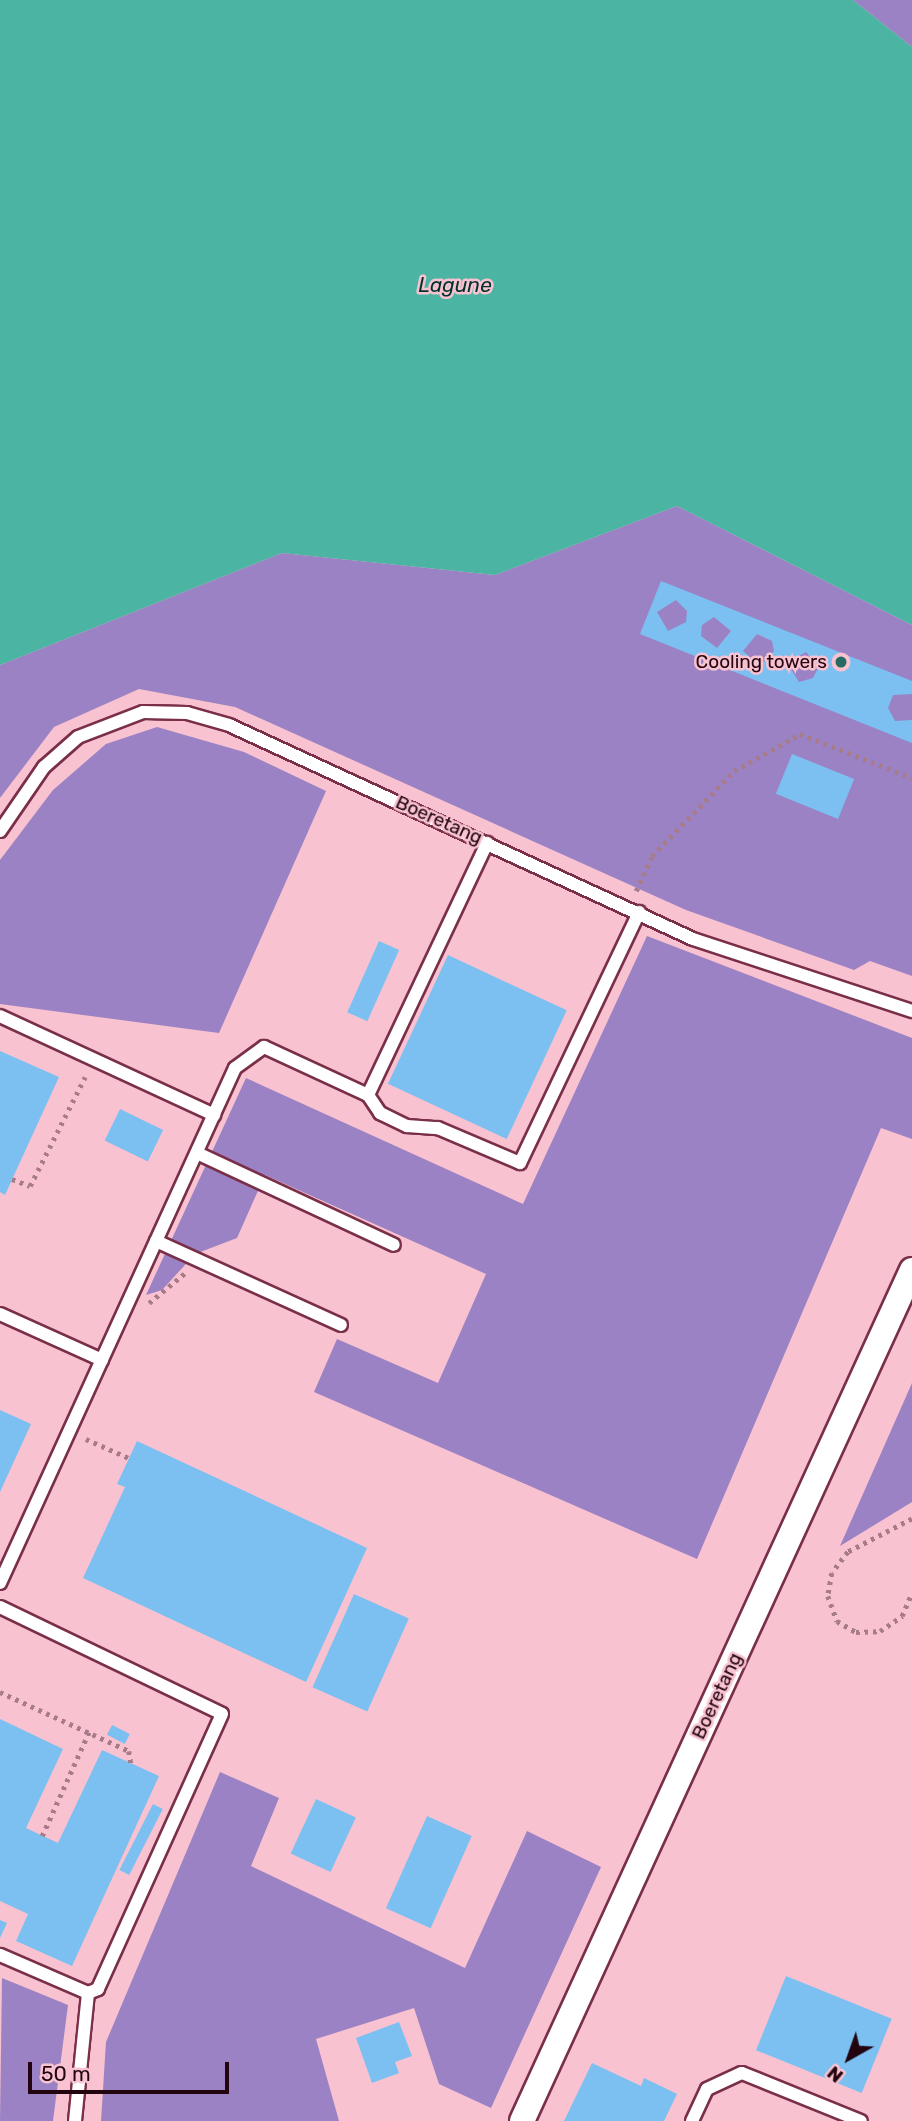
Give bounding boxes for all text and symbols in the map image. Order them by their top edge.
water label: Lagune [418,272,492,298]
place label: Cooling towers [695,651,827,673]
marker: Cooling towers [833,654,849,670]
street label: Boeretang [392,791,486,849]
street label: Boeretang [687,1649,747,1743]
north arrow [814,2023,884,2093]
scale bar [32,2048,233,2092]
text: 50 m [41,2061,91,2086]
text: N [823,2061,848,2088]

